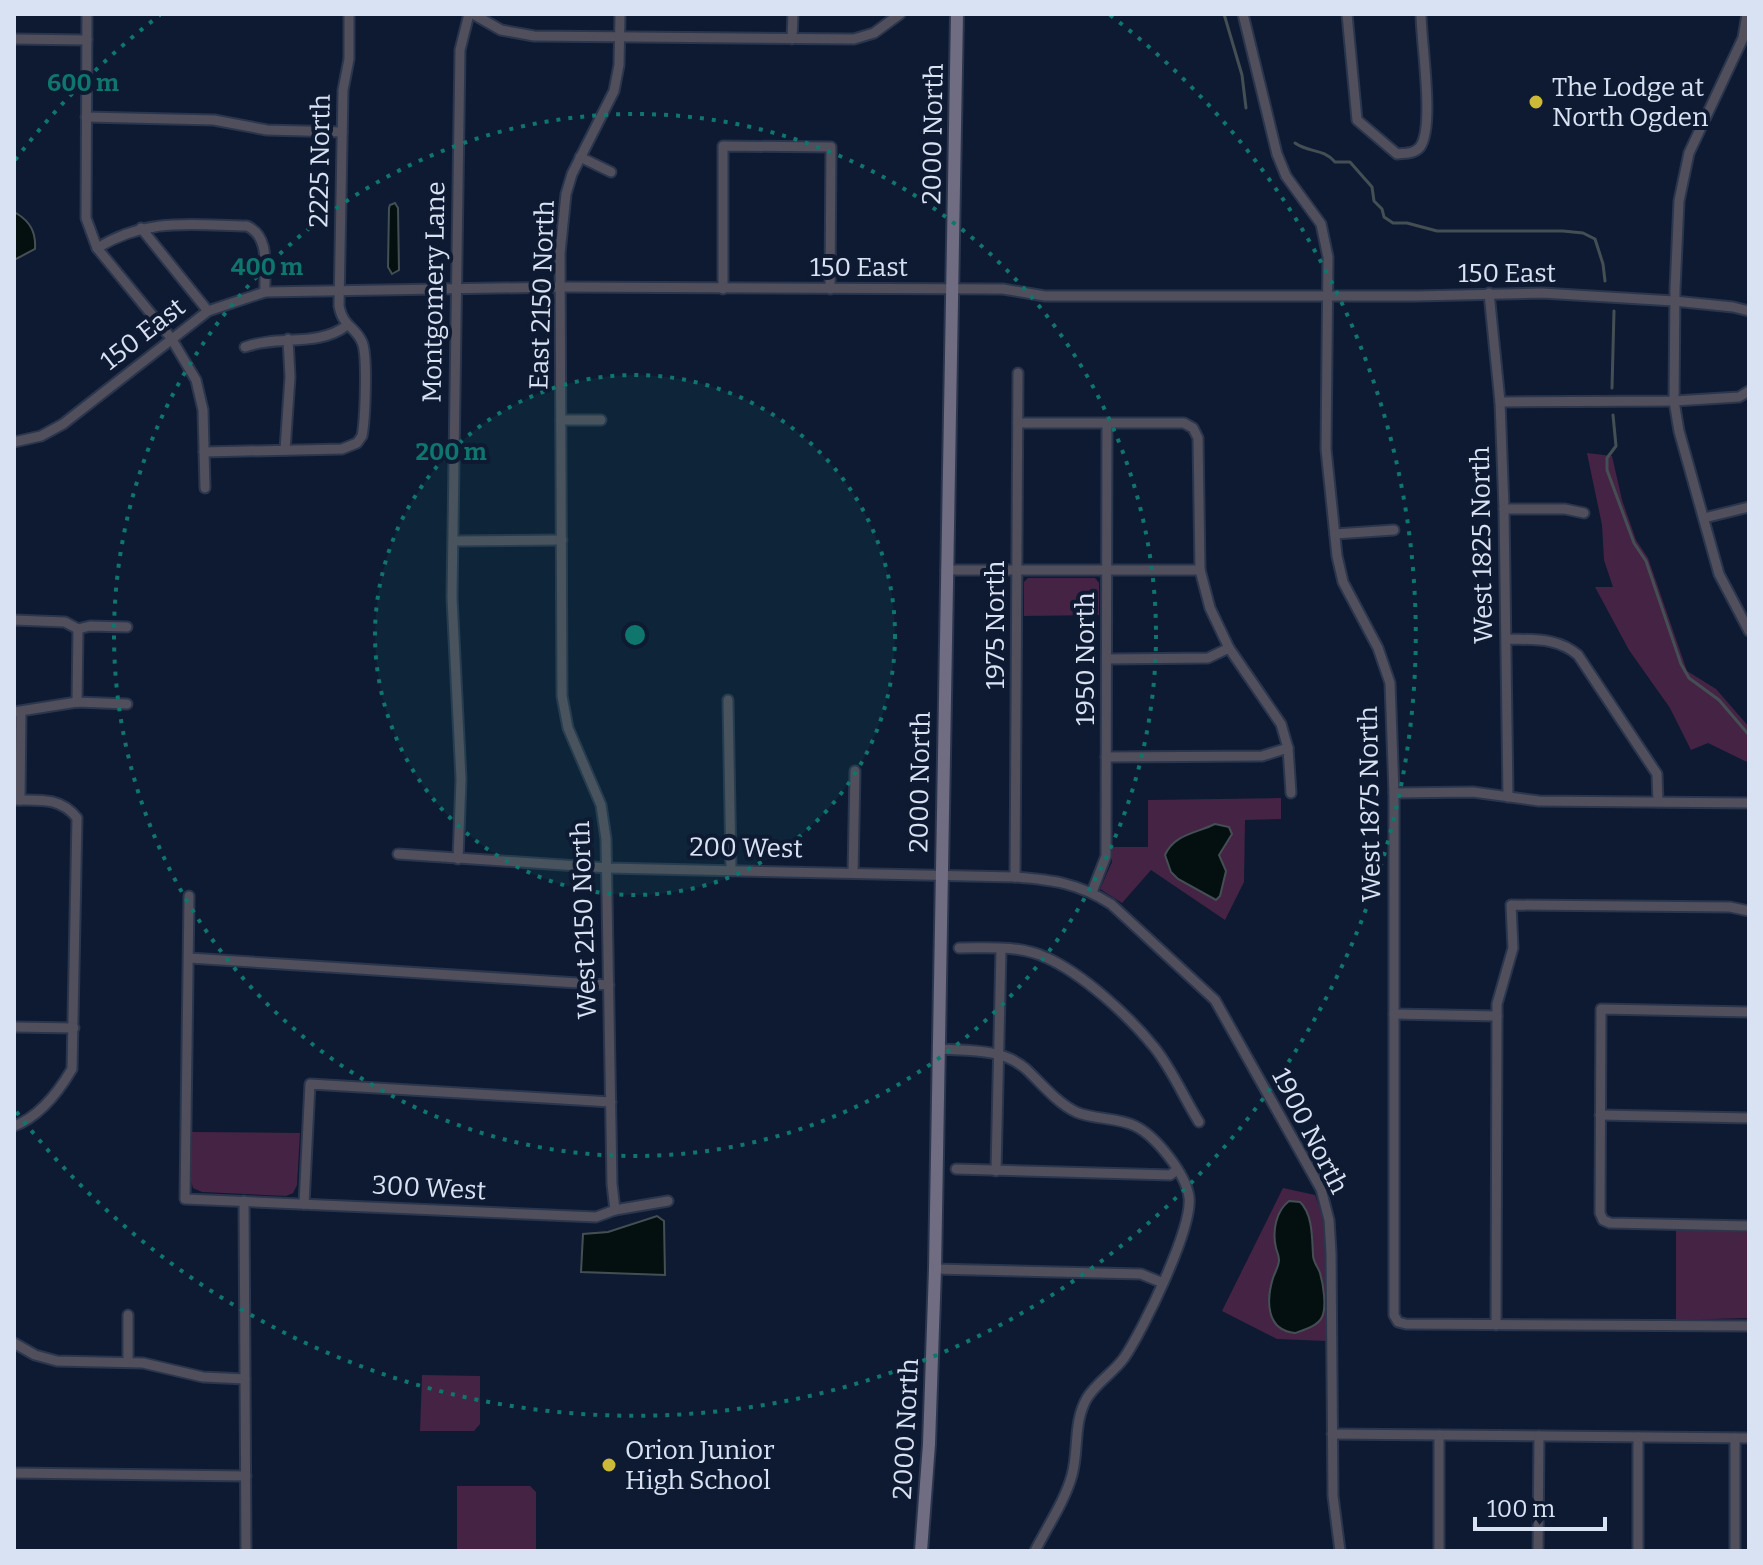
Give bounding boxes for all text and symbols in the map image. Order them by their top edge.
street label: 2000 North [916,63,950,205]
text: 600 m [47,69,119,97]
place label: The Lodge at North Ogden [1552,72,1709,133]
marker: The Lodge at North Ogden [1527,93,1545,111]
street label: 2225 North [303,94,337,228]
street label: Montgomery Lane [417,181,451,403]
street label: East 2150 North [523,200,561,390]
street label: 150 East [810,252,909,283]
text: 400 m [231,253,303,281]
street label: 150 East [1458,258,1557,289]
street label: 150 East [95,291,192,376]
text: 200 m [415,438,487,466]
street label: West 1825 North [1465,446,1499,644]
street label: 1975 North [980,560,1011,690]
street label: 1950 North [1070,592,1101,726]
centre of rings [621,621,649,649]
street label: West 1875 North [1353,706,1387,902]
street label: 2000 North [903,711,937,853]
street label: West 2150 North [565,820,603,1020]
street label: 200 West [689,832,804,864]
street label: 1900 North [1265,1063,1355,1199]
street label: 300 West [371,1170,487,1206]
street label: 2000 North [887,1358,925,1500]
place label: Orion Junior High School [625,1435,775,1496]
marker: Orion Junior High School [600,1456,618,1474]
scale bar [1475,1481,1605,1531]
text: 100 m [1487,1495,1555,1523]

